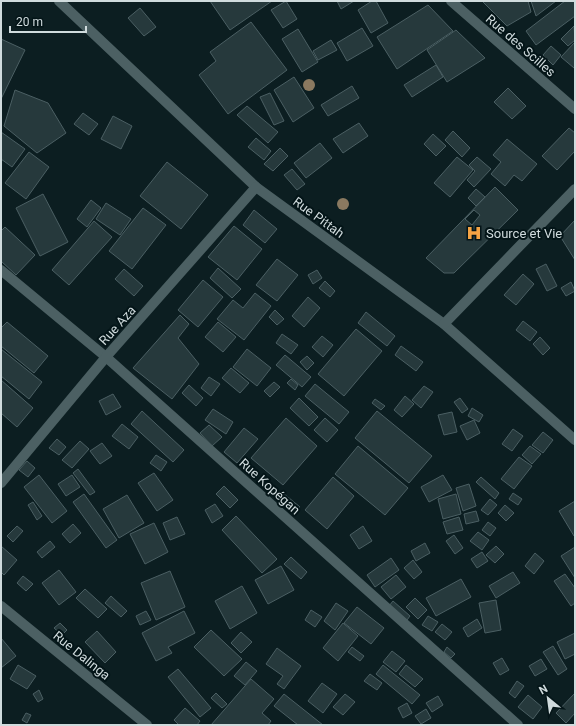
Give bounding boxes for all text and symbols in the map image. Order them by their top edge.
scale bar [10,8,86,34]
street label: Rue des Scilles [483,11,559,80]
text: 20 m [16,15,43,29]
street label: Rue Pittah [290,194,347,241]
hospital icon: Source et Vie [465,224,483,242]
place label: Source et Vie [486,226,562,241]
street label: Rue Aza [96,303,139,348]
street label: Rue Kopégan [236,455,303,518]
street label: Rue Dalinga [50,628,113,683]
north arrow [528,678,568,718]
text: N [537,682,550,697]

